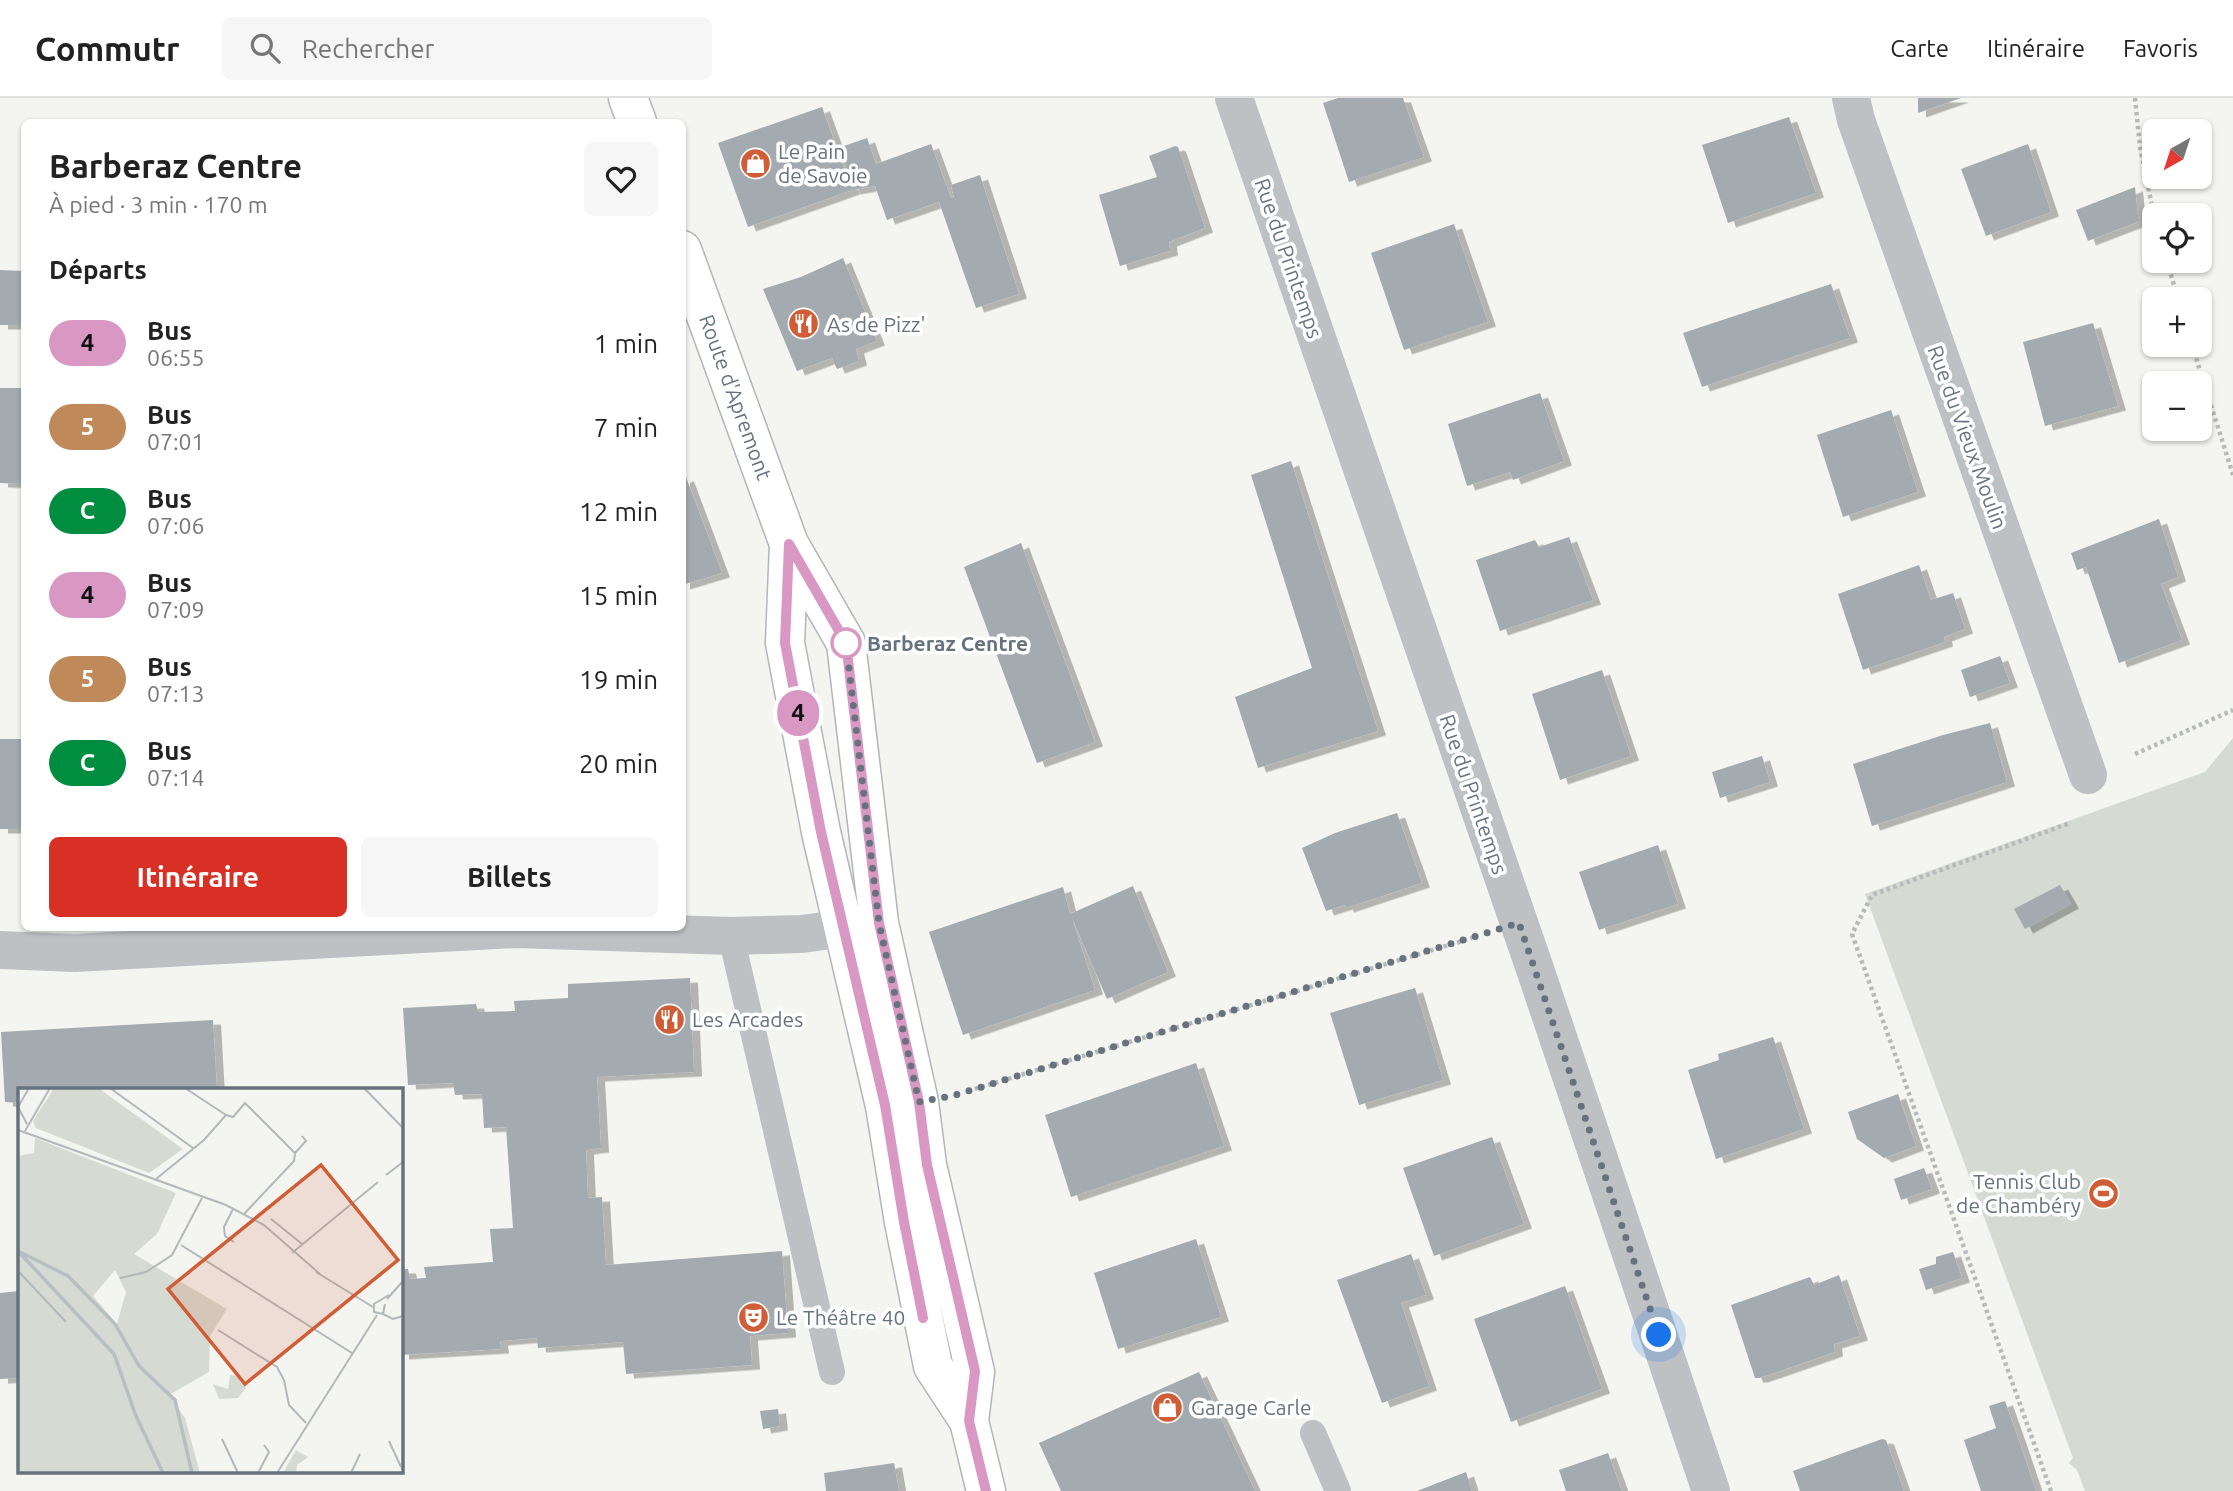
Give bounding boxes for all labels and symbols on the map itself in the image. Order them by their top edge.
north arrow [2142,119,2212,189]
place label: Le Pain de Savoie [778,139,868,187]
shop icon: Le Pain de Savoie [738,146,772,180]
street label: Rue du Printemps [1250,175,1328,341]
restaurant icon: As de Pizz' [787,307,821,341]
street label: Route d'Apremont [695,311,777,483]
place label: As de Pizz' [827,312,926,336]
street label: Rue du Vieux Moulin [1924,342,2012,532]
marker: Barberaz Centre [831,628,861,658]
place label: Barberaz Centre [867,631,1028,655]
line badge: 4 [775,690,821,736]
street label: Rue du Printemps [1435,711,1513,877]
restaurant icon: Les Arcades [652,1002,686,1036]
place label: Les Arcades [692,1007,803,1031]
inset map [18,1088,402,1474]
place label: Tennis Club de Chambéry [1956,1169,2081,1217]
sports icon: Tennis Club de Chambéry [2087,1176,2121,1210]
theatre icon: Le Théâtre 40 [736,1300,770,1334]
place label: Le Théâtre 40 [776,1305,905,1329]
your location [1641,1317,1676,1352]
shop icon: Garage Carle [1151,1390,1185,1424]
place label: Garage Carle [1191,1395,1312,1419]

